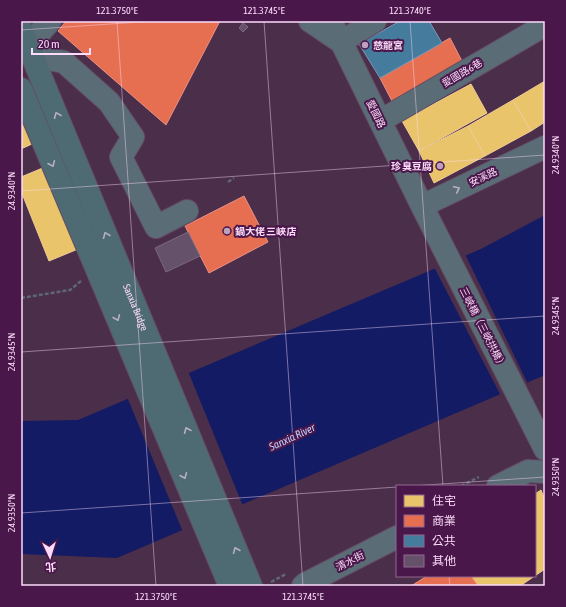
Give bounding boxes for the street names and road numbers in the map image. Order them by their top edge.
street label: 愛國路6巷 [440,57,484,89]
street label: 愛國路 [364,98,388,130]
street label: 安溪路 [467,166,499,188]
street label: Sanxia Bridge [121,282,151,333]
street label: 三峽橋（三峽拱橋） [458,285,508,371]
street label: 清水街 [334,549,366,573]

